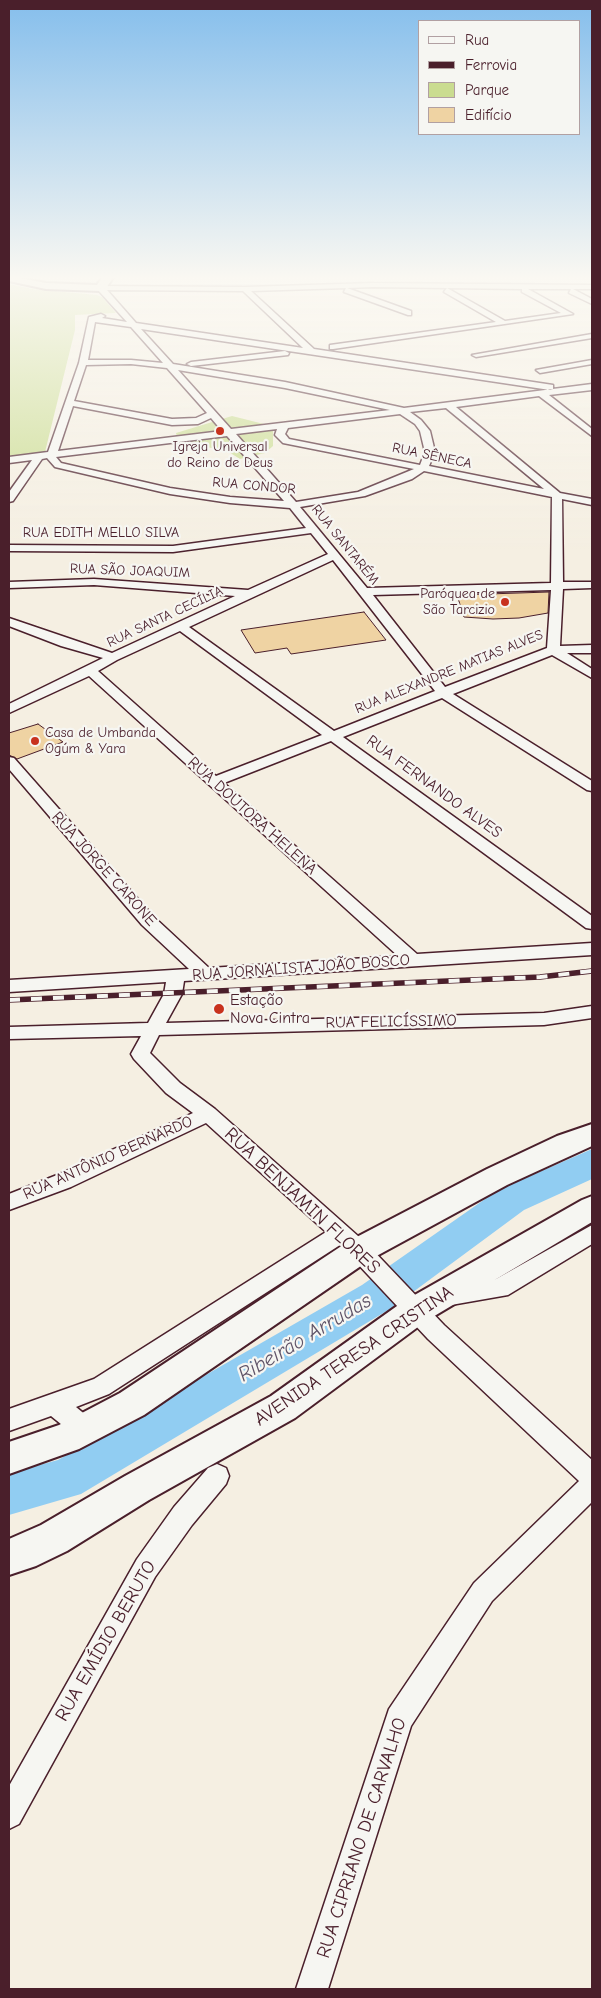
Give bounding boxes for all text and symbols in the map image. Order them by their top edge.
legend [418,20,581,135]
text: Rua [465,31,489,49]
text: Ferrovia [465,56,517,74]
text: Parque [465,81,509,99]
text: Edifício [465,106,512,124]
marker: Igreja Universal do Reino de Deus [214,425,226,437]
place label: Igreja Universal do Reino de Deus [167,439,273,472]
street label: RUA SÊNECA [391,439,473,473]
street label: RUA CONDOR [212,474,296,498]
street label: RUA SANTARÉM [307,501,383,589]
street label: RUA EDITH MELLO SILVA [23,525,179,541]
street label: RUA SÃO JOAQUIM [70,561,190,581]
street label: RUA SANTA CECÍLIA [104,583,226,651]
place label: Paróquea de São Tarcizio [420,586,495,618]
marker: Paróquea de São Tarcizio [499,596,511,608]
street label: RUA ALEXANDRE MATIAS ALVES [353,626,545,718]
place label: Casa de Umbanda Ogúm & Yara [45,725,156,758]
street label: RUA FERNANDO ALVES [363,731,505,843]
marker: Casa de Umbanda Ogúm & Yara [29,735,41,747]
street label: RUA DOUTORA HELENA [184,753,320,879]
street label: RUA JORGE CARONE [47,808,161,930]
street label: RUA JORNALISTA JOÃO BOSCO [191,951,411,985]
place label: Estação Nova Cintra [230,990,310,1028]
marker: Estação Nova Cintra [212,1002,226,1016]
street label: RUA FELICÍSSIMO [325,1011,457,1033]
street label: RUA ANTÔNIO BERNARDO [20,1112,196,1204]
street label: RUA BENJAMIN FLORES [219,1123,385,1279]
street label: AVENIDA TERESA CRISTINA [250,1281,458,1431]
water label: Ribeirão Arrudas [234,1288,376,1388]
street label: RUA EMÍDIO BERUTO [51,1556,161,1726]
street label: RUA CIPRIANO DE CARVALHO [312,1715,412,1961]

